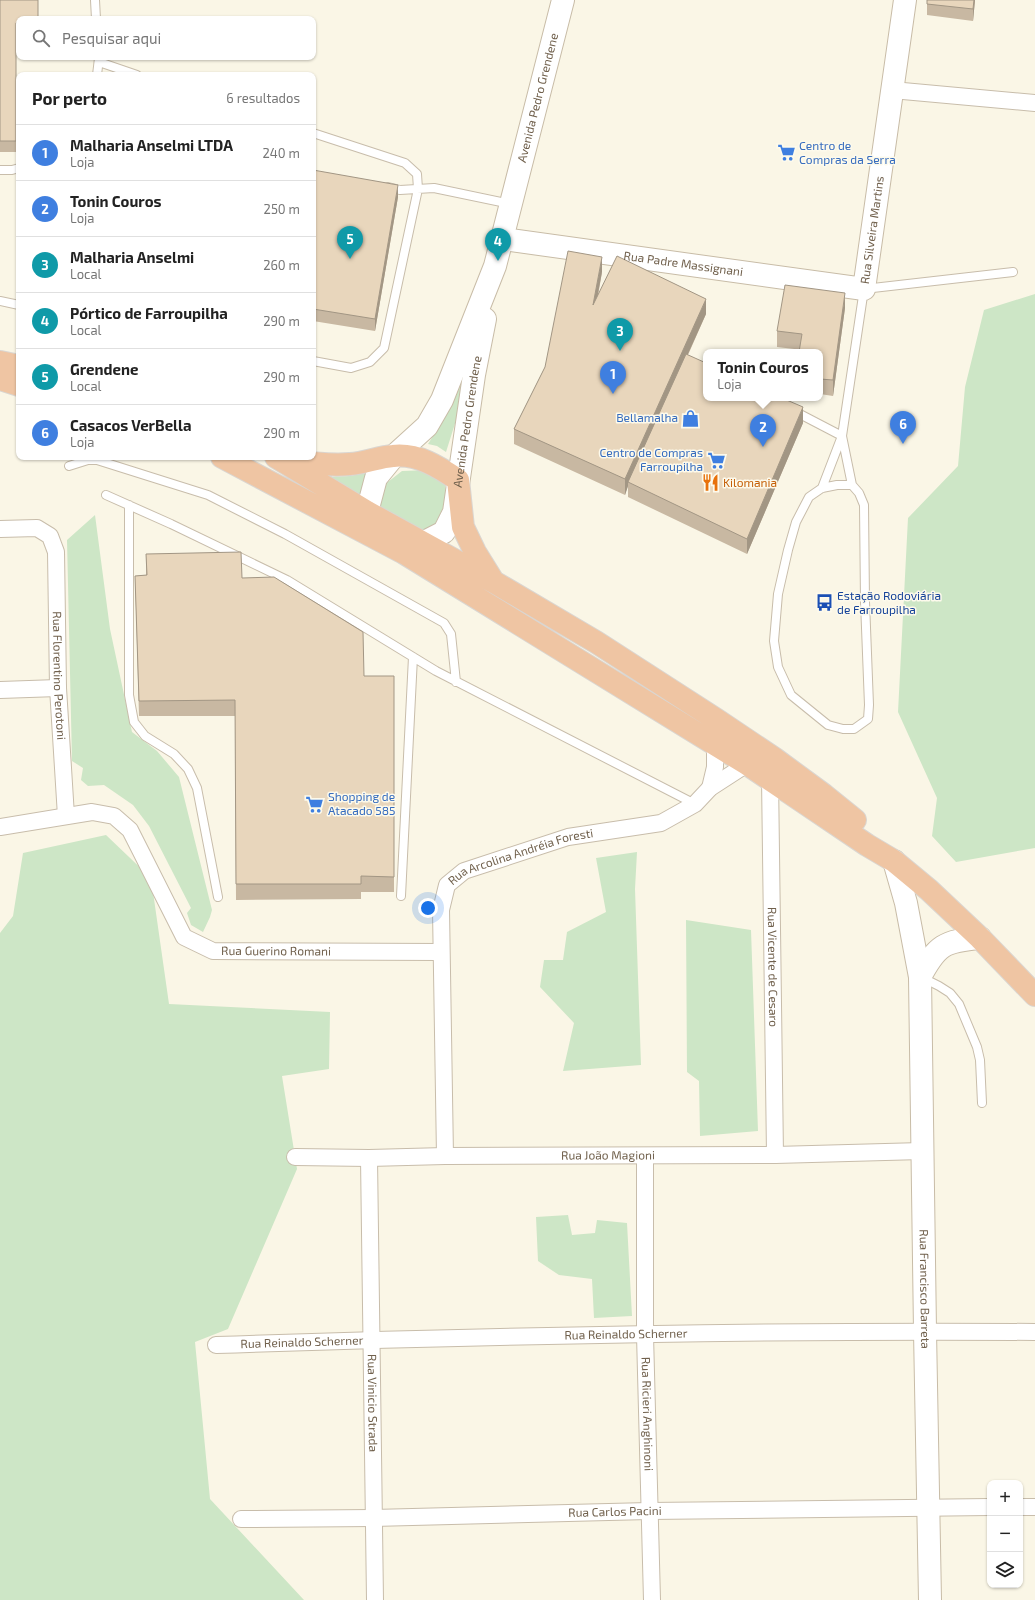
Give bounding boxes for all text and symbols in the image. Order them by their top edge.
search box [16,16,316,60]
icon: search [30,27,52,49]
text: Pesquisar aqui [62,29,161,47]
street label: Avenida Pedro Grendene [514,31,560,164]
text: Por perto [32,88,107,108]
text: 6 resultados [226,90,300,106]
text: Malharia Anselmi LTDA [70,136,233,154]
place label: Centro de Compras da Serra [799,138,896,166]
supermarket icon: Centro de Compras da Serra [776,143,796,163]
text: 1 [42,145,48,161]
text: 240 m [263,145,300,161]
text: Loja [70,154,94,170]
street label: Rua Silveira Martins [857,175,886,285]
text: Tonin Couros [70,192,161,210]
text: 2 [41,201,49,217]
text: 250 m [264,201,300,217]
text: Loja [70,210,94,226]
pin: 5 [337,226,363,259]
pin: 4 [485,228,511,261]
text: Malharia Anselmi [70,248,194,266]
street label: Rua Padre Massignani [623,248,744,278]
text: 3 [41,257,49,273]
text: 260 m [263,257,300,273]
text: Local [70,266,101,282]
text: Pórtico de Farroupilha [70,304,228,322]
text: 4 [41,313,49,329]
text: 290 m [263,313,300,329]
pin: 3 [607,318,633,351]
text: Local [70,322,101,338]
popup [703,349,823,401]
street label: Avenida Pedro Grendene [450,354,484,488]
text: Tonin Couros [717,358,809,376]
text: Grendene [70,360,138,378]
pin: 1 [600,361,626,394]
text: 5 [41,369,49,385]
text: 290 m [263,369,300,385]
text: Loja [717,376,742,392]
text: Local [70,378,101,394]
shop icon: Bellamalha [681,408,701,428]
place label: Bellamalha [616,410,678,424]
pin: 6 [890,411,916,444]
pin: 2 [750,414,776,447]
text: Casacos VerBella [70,416,191,434]
text: 6 [41,425,49,441]
text: 290 m [263,425,300,441]
text: Loja [70,434,94,450]
place label: Centro de Compras Farroupilha [599,445,703,473]
supermarket icon: Centro de Compras Farroupilha [706,450,726,470]
restaurant icon: Kilomania [700,473,720,493]
place label: Kilomania [723,475,777,489]
place label: Estação Rodoviária de Farroupilha [837,588,941,616]
bus stop icon: Estação Rodoviária de Farroupilha [814,593,834,613]
street label: Rua Florentino Perotoni [51,611,69,740]
place label: Shopping de Atacado 585 [328,789,395,817]
supermarket icon: Shopping de Atacado 585 [305,794,325,814]
street label: Rua Arcolina Andréia Foresti [445,825,594,887]
your location [418,898,438,918]
street label: Rua Vicente de Cesaro [766,907,781,1027]
street label: Rua Guerino Romani [221,943,331,958]
street label: Rua João Magioni [561,1147,655,1162]
street label: Rua Francisco Barreta [918,1229,933,1349]
street label: Rua Reinaldo Scherner [564,1325,688,1342]
street label: Rua Reinaldo Scherner [240,1332,364,1350]
street label: Rua Vinicio Strada [366,1354,381,1452]
street label: Rua Ricieri Anghinoni [640,1357,657,1471]
map controls [987,1480,1023,1588]
button: + [987,1480,1023,1516]
street label: Rua Carlos Pacini [568,1503,662,1519]
button: − [987,1516,1023,1552]
button: layers [987,1552,1023,1588]

